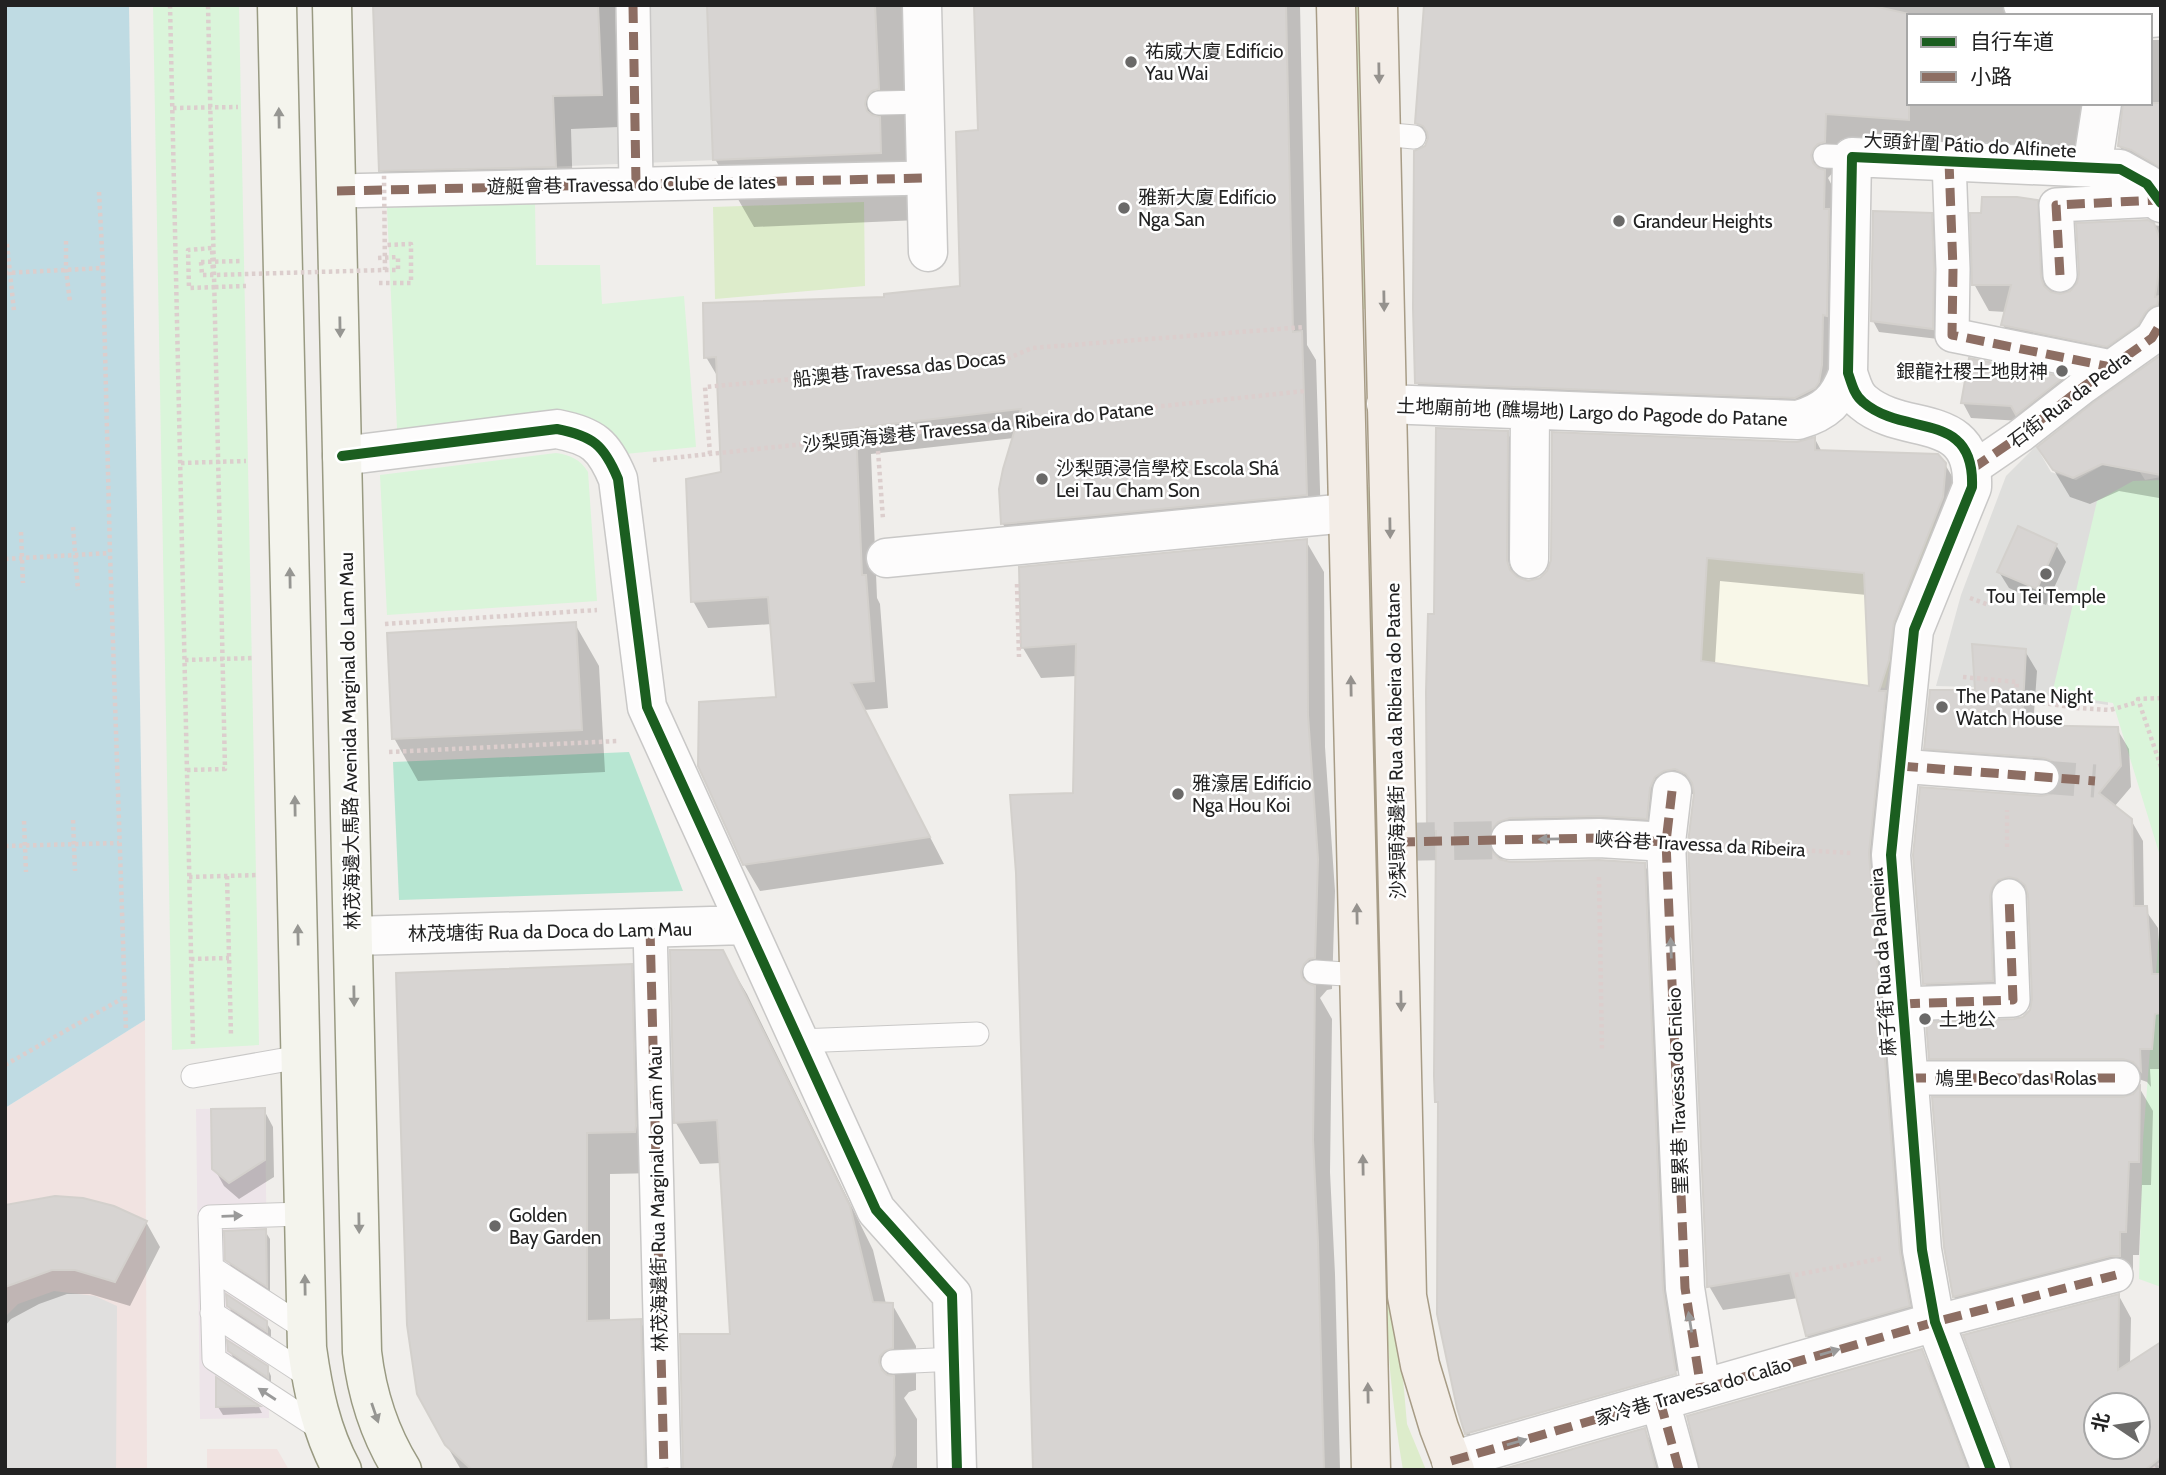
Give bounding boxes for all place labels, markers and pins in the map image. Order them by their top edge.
place label: 祐威大廈 Edifício Yau Wai [1144,40,1284,85]
marker: 祐威大廈 Edifício Yau Wai [1123,54,1139,70]
place label: 雅新大廈 Edifício Nga San [1138,186,1277,231]
marker: 雅新大廈 Edifício Nga San [1116,200,1132,216]
place label: Grandeur Heights [1633,210,1773,233]
marker: Grandeur Heights [1611,213,1627,229]
place label: 銀龍社稷土地財神 [1896,360,2048,383]
marker: 銀龍社稷土地財神 [2054,363,2070,379]
place label: 沙梨頭浸信學校 Escola Shá Lei Tau Cham Son [1056,457,1279,502]
marker: 沙梨頭浸信學校 Escola Shá Lei Tau Cham Son [1034,471,1050,487]
marker: Tou Tei Temple [2038,566,2054,582]
place label: Tou Tei Temple [1986,585,2106,608]
place label: The Patane Night Watch House [1956,685,2094,730]
marker: The Patane Night Watch House [1934,699,1950,715]
place label: 雅濠居 Edifício Nga Hou Koi [1192,772,1312,817]
marker: 雅濠居 Edifício Nga Hou Koi [1170,786,1186,802]
place label: 土地公 [1939,1008,1996,1031]
marker: 土地公 [1917,1011,1933,1027]
place label: Golden Bay Garden [509,1204,602,1249]
marker: Golden Bay Garden [487,1218,503,1234]

